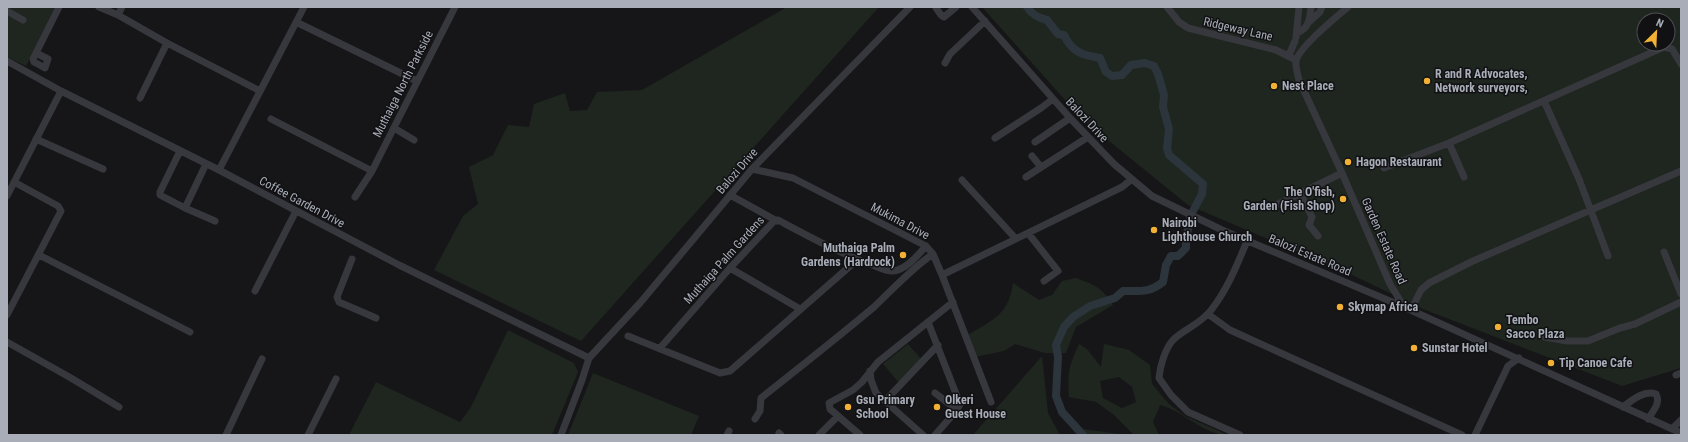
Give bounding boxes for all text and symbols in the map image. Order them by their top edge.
north arrow [1636,12,1676,52]
street label: Ridgeway Lane [1202,14,1274,44]
text: N [1654,16,1666,31]
street label: Muthaiga North Parkside [370,28,436,140]
place label: R and R Advocates, Network surveyors, [1435,67,1528,95]
marker: R and R Advocates, Network surveyors, [1422,76,1432,86]
place label: Nest Place [1282,79,1334,93]
marker: Nest Place [1269,81,1279,91]
street label: Balozi Drive [1063,95,1111,145]
street label: Balozi Drive [713,145,761,197]
place label: Hagon Restaurant [1356,155,1442,169]
marker: Hagon Restaurant [1343,157,1353,167]
street label: Coffee Garden Drive [257,174,347,231]
place label: The O'fish, Garden (Fish Shop) [1243,185,1335,213]
marker: The O'fish, Garden (Fish Shop) [1338,194,1348,204]
street label: Garden Estate Road [1359,196,1409,286]
street label: Mukima Drive [868,200,932,242]
street label: Muthaiga Palm Gardens [681,213,767,307]
place label: Nairobi Lighthouse Church [1162,216,1252,244]
marker: Nairobi Lighthouse Church [1149,225,1159,235]
street label: Balozi Estate Road [1267,231,1354,279]
place label: Muthaiga Palm Gardens (Hardrock) [801,241,895,269]
marker: Muthaiga Palm Gardens (Hardrock) [898,250,908,260]
place label: Skymap Africa [1348,300,1418,314]
marker: Skymap Africa [1335,302,1345,312]
place label: Tembo Sacco Plaza [1506,313,1565,341]
marker: Tembo Sacco Plaza [1493,322,1503,332]
place label: Sunstar Hotel [1422,341,1488,355]
marker: Sunstar Hotel [1409,343,1419,353]
place label: Tip Canoe Cafe [1559,356,1632,370]
marker: Tip Canoe Cafe [1546,358,1556,368]
place label: Gsu Primary School [856,393,916,421]
place label: Olkeri Guest House [945,393,1006,421]
marker: Gsu Primary School [843,402,853,412]
marker: Olkeri Guest House [932,402,942,412]

